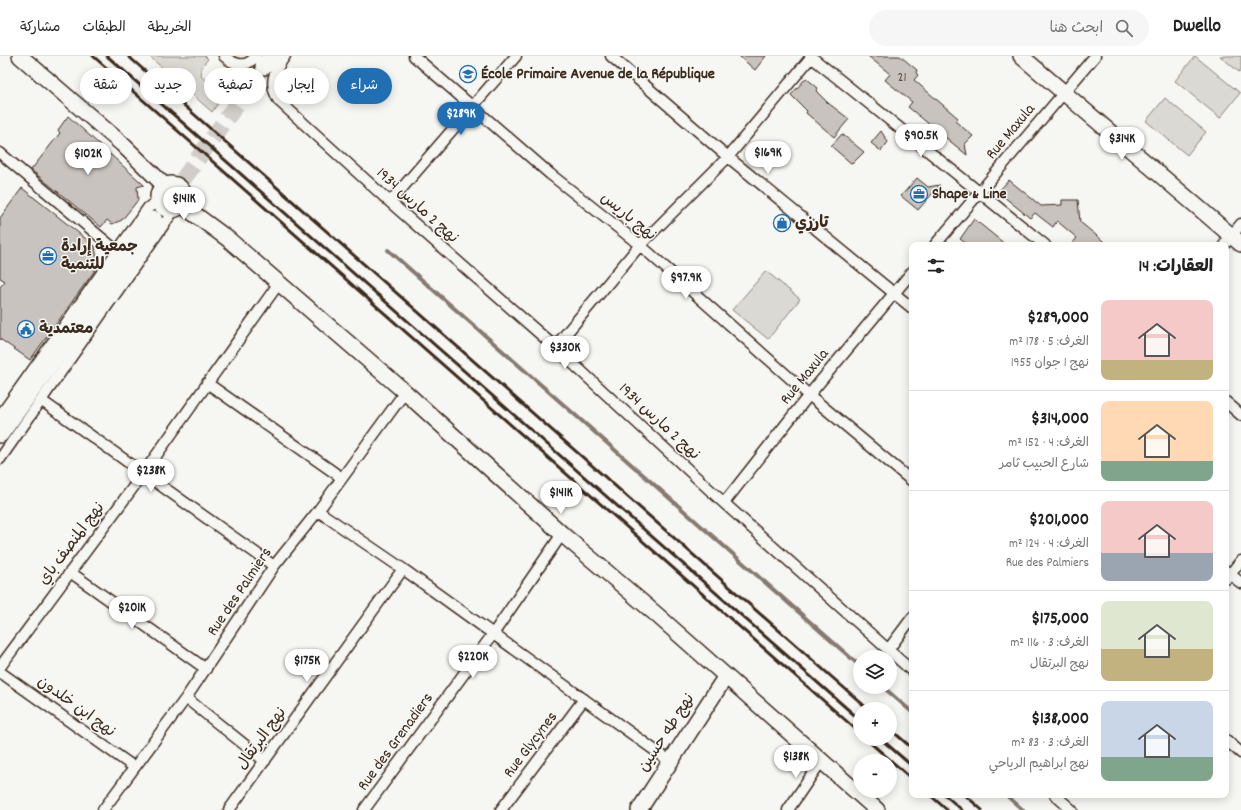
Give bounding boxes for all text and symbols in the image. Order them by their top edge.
search box [869,10,1149,46]
text: Dwello [1173,14,1221,41]
icon: search [1113,17,1135,39]
text: مشاركة [20,18,60,38]
text: الطبقات [82,18,126,38]
text: الخريطة [148,18,191,38]
text: ابحث هنا [1050,18,1103,40]
place label: École Primaire Avenue de la République [481,63,715,86]
school or university icon: École Primaire Avenue de la République [458,64,478,84]
chip: شقة [80,68,132,104]
chip: جديد [140,68,196,104]
chip: تصفية [204,68,266,104]
chip: إيجار [274,68,329,104]
chip: شراء [337,68,392,104]
house number: 21 [897,68,907,88]
street label: Rue Maxula [981,99,1041,165]
pin: $289K [433,102,489,136]
text: $289K [446,105,476,124]
pin: $90.5K [888,124,954,158]
text: $90.5K [904,127,938,146]
pin: $314K [1094,127,1150,161]
text: $314K [1109,130,1135,149]
pin: $169K [740,141,796,175]
pin: $102K [60,142,116,176]
text: $169K [754,144,782,163]
text: $102K [74,145,102,164]
street label: نهج 2 مارس 1934 [371,163,463,249]
place label: Shape & Line [932,183,1007,206]
office icon: Shape & Line [909,184,929,204]
pin: $141K [156,187,212,221]
street label: نهج باريس [595,187,661,247]
text: $141K [172,190,196,209]
place label: تارزي [795,212,830,235]
shop icon: تارزي [772,213,792,233]
place label: جمعية إرادة للتنمية [61,236,138,277]
office icon: جمعية إرادة للتنمية [38,246,58,266]
icon: filters [925,255,947,277]
text: العقارات: 14 [1139,256,1213,280]
pin: $97.9K [653,266,719,300]
text: $97.9K [670,269,702,288]
text: $289,000 [1027,307,1089,331]
icon: home [1133,316,1181,364]
place label: معتمدية [39,318,93,341]
public building icon: معتمدية [16,319,36,339]
text: الغرف: 5 · 178 m² [1009,333,1089,352]
pin: $330K [537,336,593,370]
text: $330K [549,339,581,358]
street label: Rue Maxula [775,344,835,410]
text: نهج 1 جوان 1955 [1011,354,1089,373]
street label: نهج 2 مارس 1934 [613,378,705,466]
text: $314,000 [1031,408,1089,432]
icon: home [1133,417,1181,465]
text: الغرف: 4 · 152 m² [1008,434,1089,453]
text: شارع الحبيب ثامر [999,455,1089,474]
pin: $238K [123,459,179,493]
text: $238K [136,462,166,481]
pin: $141K [533,481,589,515]
text: $141K [549,484,573,503]
street label: نهج المنصف باي [33,498,111,590]
text: $201,000 [1029,509,1089,533]
icon: home [1133,517,1181,565]
text: الغرف: 4 · 124 m² [1009,535,1089,554]
street label: Rue des Palmiers [202,543,278,641]
text: Rue des Palmiers [1006,554,1089,573]
pin: $201K [104,596,160,630]
text: $201K [118,599,146,618]
text: $175,000 [1031,608,1089,632]
icon: home [1133,617,1181,665]
text: الغرف: 3 · 116 m² [1010,634,1089,653]
pin: $220K [445,645,501,679]
text: $220K [457,648,489,667]
pin: $175K [279,649,335,683]
map controls [853,650,897,798]
button: layers [853,650,897,694]
text: $175K [294,652,320,671]
text: نهج البرتقال [1030,655,1089,674]
street label: نهج ابن خلدون [32,671,120,743]
street label: Rue des Grenadiers [352,688,440,796]
street label: نهج طه حسين [633,689,701,777]
button: + [853,702,897,746]
street label: نهج البرتقال [231,703,293,775]
street label: Rue Glycynes [498,707,564,783]
text: $138,000 [1031,708,1089,732]
icon: home [1133,717,1181,765]
text: الغرف: 3 · 83 m² [1012,734,1089,753]
pin: $138K [768,745,824,779]
text: $138K [783,748,809,767]
button: − [853,754,897,798]
text: نهج ابراهيم الرياحي [989,755,1089,774]

